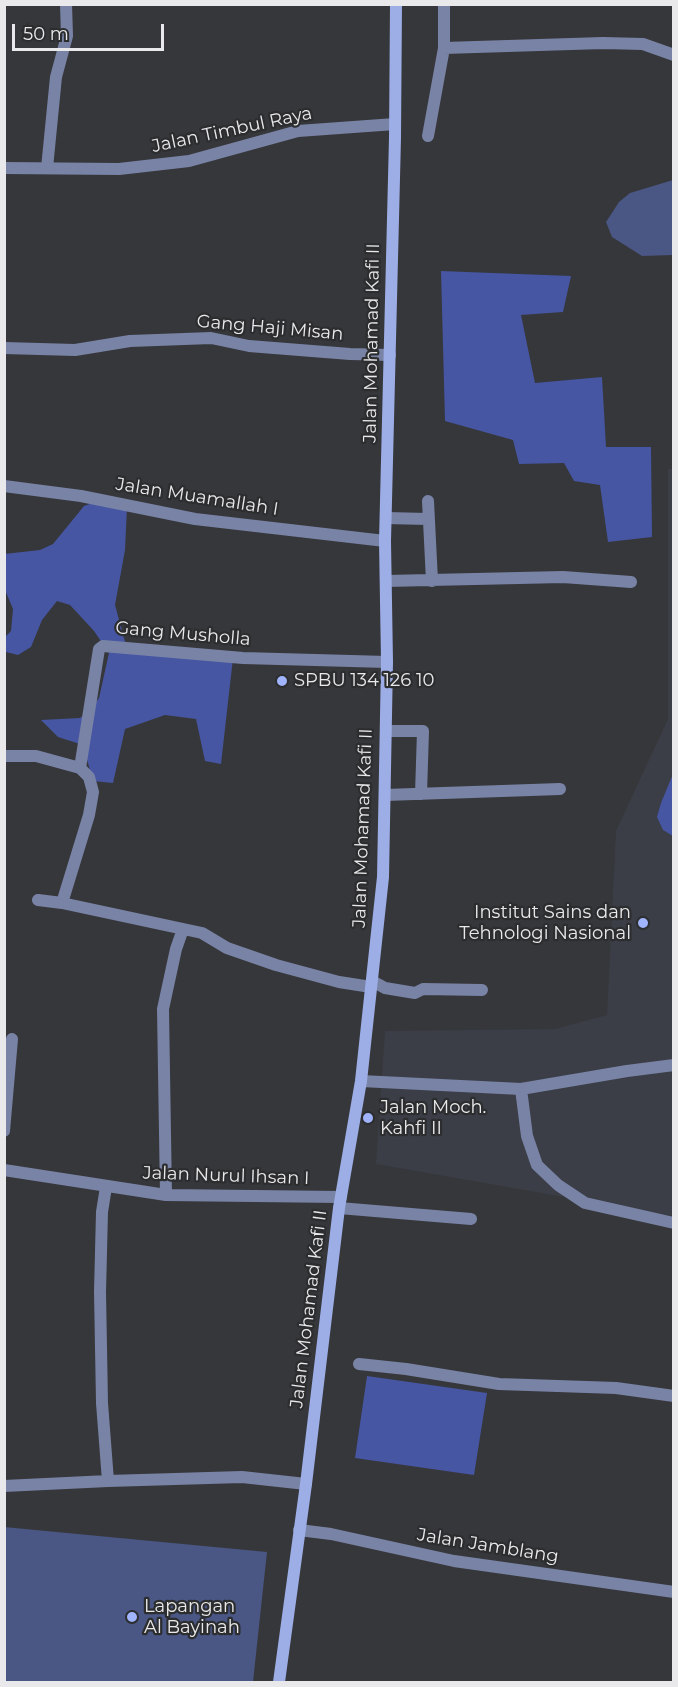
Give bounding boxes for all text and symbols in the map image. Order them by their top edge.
scale bar [15,12,166,50]
text: 50 m [23,23,69,45]
street label: Jalan Timbul Raya [150,102,314,158]
street label: Jalan Mohamad Kafi II [359,243,385,443]
street label: Gang Haji Misan [196,311,344,345]
street label: Jalan Muamallah I [114,473,280,521]
street label: Gang Musholla [115,617,251,651]
place label: SPBU 134 126 10 [294,670,434,692]
marker: SPBU 134 126 10 [275,674,289,688]
street label: Jalan Mohamad Kafi II [349,728,377,928]
place label: Institut Sains dan Tehnologi Nasional [459,902,631,944]
marker: Institut Sains dan Tehnologi Nasional [636,916,650,930]
place label: Jalan Moch. Kahfi II [380,1097,486,1140]
marker: Jalan Moch. Kahfi II [361,1111,375,1125]
street label: Jalan Nurul Ihsan I [142,1162,310,1190]
street label: Jalan Mohamad Kafi II [286,1209,332,1409]
street label: Jalan Jamblang [416,1524,560,1568]
place label: Lapangan Al Bayinah [144,1596,240,1638]
marker: Lapangan Al Bayinah [125,1610,139,1624]

